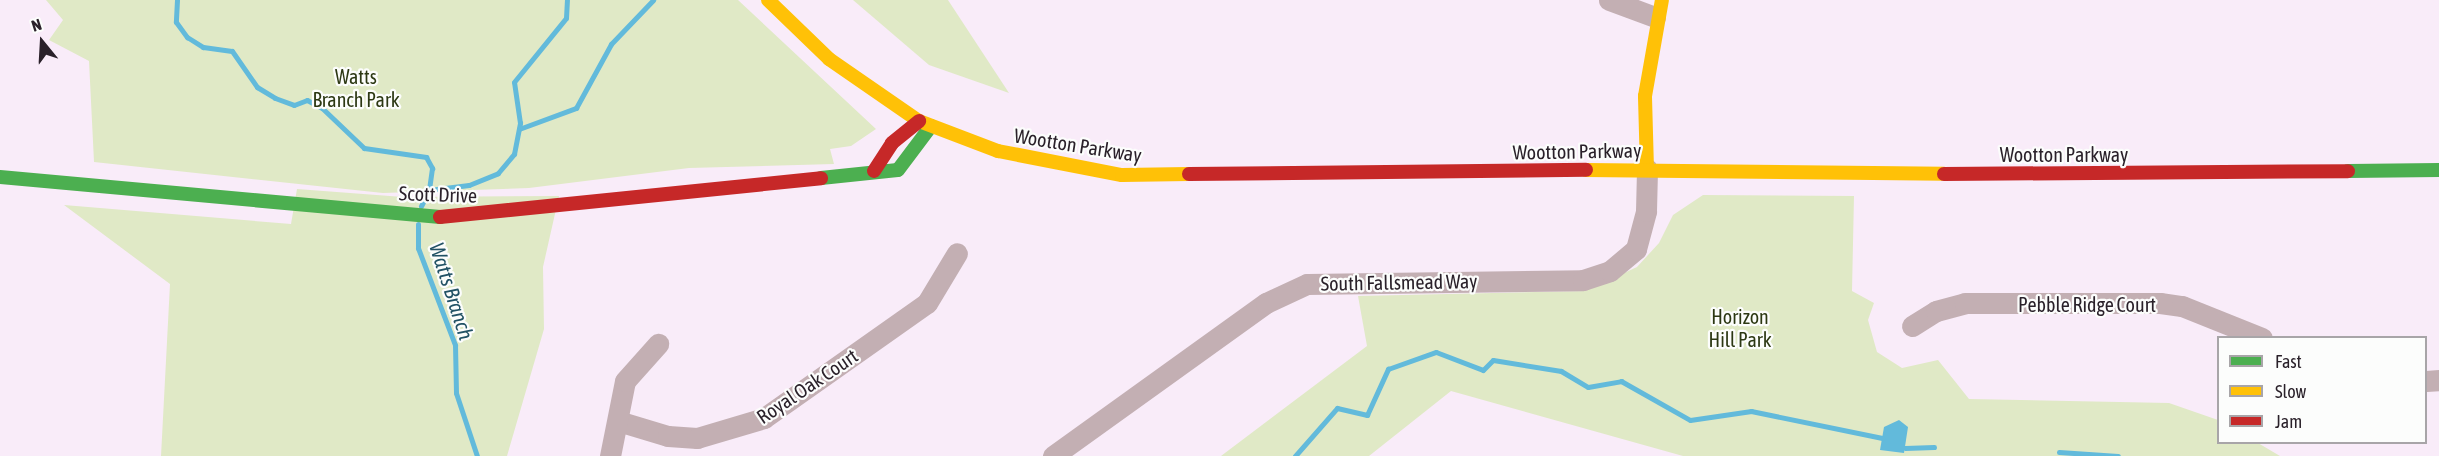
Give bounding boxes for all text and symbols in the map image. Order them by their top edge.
north arrow [12,12,72,72]
text: N [29,15,44,35]
park label: Watts Branch Park [312,64,400,111]
street label: Wootton Parkway [1013,123,1143,167]
street label: Wootton Parkway [1513,138,1641,164]
street label: Wootton Parkway [2000,142,2128,166]
street label: Scott Drive [398,181,478,207]
water label: Watts Branch [425,239,479,343]
street label: South Fallsmead Way [1320,269,1478,295]
street label: Pebble Ridge Court [2018,292,2156,316]
park label: Horizon Hill Park [1709,304,1771,351]
legend [2217,336,2427,444]
street label: Royal Oak Court [752,343,862,429]
text: Fast [2275,351,2302,372]
text: Slow [2275,381,2306,402]
text: Jam [2275,411,2302,432]

